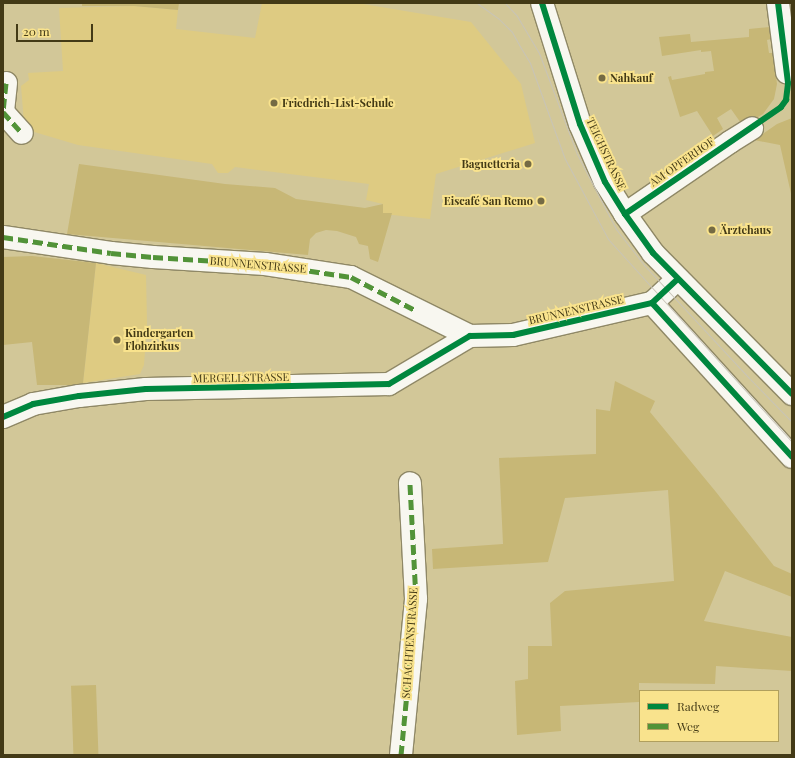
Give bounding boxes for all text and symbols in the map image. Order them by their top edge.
scale bar [18,16,95,42]
text: 20 m [23,23,50,39]
place label: Nahkauf [610,71,653,85]
marker: Nahkauf [597,73,607,83]
place label: Friedrich-List-Schule [282,96,394,110]
marker: Friedrich-List-Schule [269,98,279,108]
street label: TEICHSTRASSE [583,116,629,192]
street label: AM OPFERHOF [647,135,717,189]
place label: Baguetteria [461,157,520,171]
marker: Baguetteria [523,159,533,169]
place label: Eiscafé San Remo [444,194,533,208]
marker: Eiscafé San Remo [536,196,546,206]
place label: Ärztehaus [720,223,771,237]
marker: Ärztehaus [707,225,717,235]
street label: BRUNNENSTRASSE [209,254,307,276]
street label: BRUNNENSTRASSE [527,293,625,327]
place label: Kindergarten Flohzirkus [125,327,193,353]
marker: Kindergarten Flohzirkus [112,335,122,345]
street label: MERGELLSTRASSE [193,371,289,385]
street label: SCHACHTENSTRASSE [400,587,420,699]
legend [639,690,779,742]
text: Radweg [677,698,719,714]
text: Weg [677,718,699,734]

